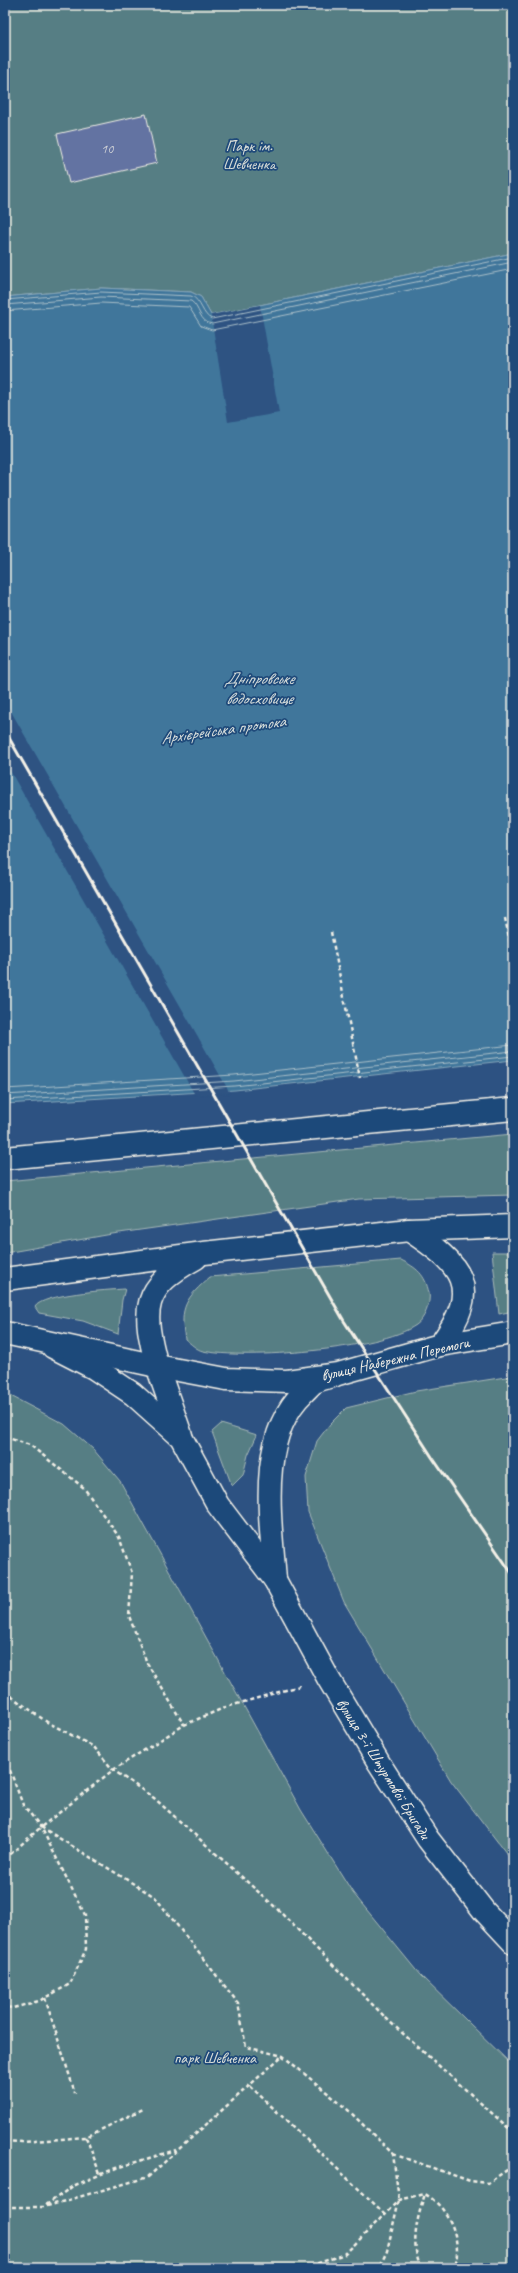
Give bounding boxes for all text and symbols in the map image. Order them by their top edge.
park label: Парк iм. Шевченка [223,136,277,174]
house number: 10 [101,140,115,157]
water label: Дніпровське водосховище [223,668,296,709]
water label: Архієрейська протока [160,710,288,749]
street label: вулиця Набережна Перемоги [319,1332,472,1386]
street label: вулиця 3-ї Штурмової Бригади [332,1694,435,1844]
park label: парк Шевченка [174,2048,257,2068]

